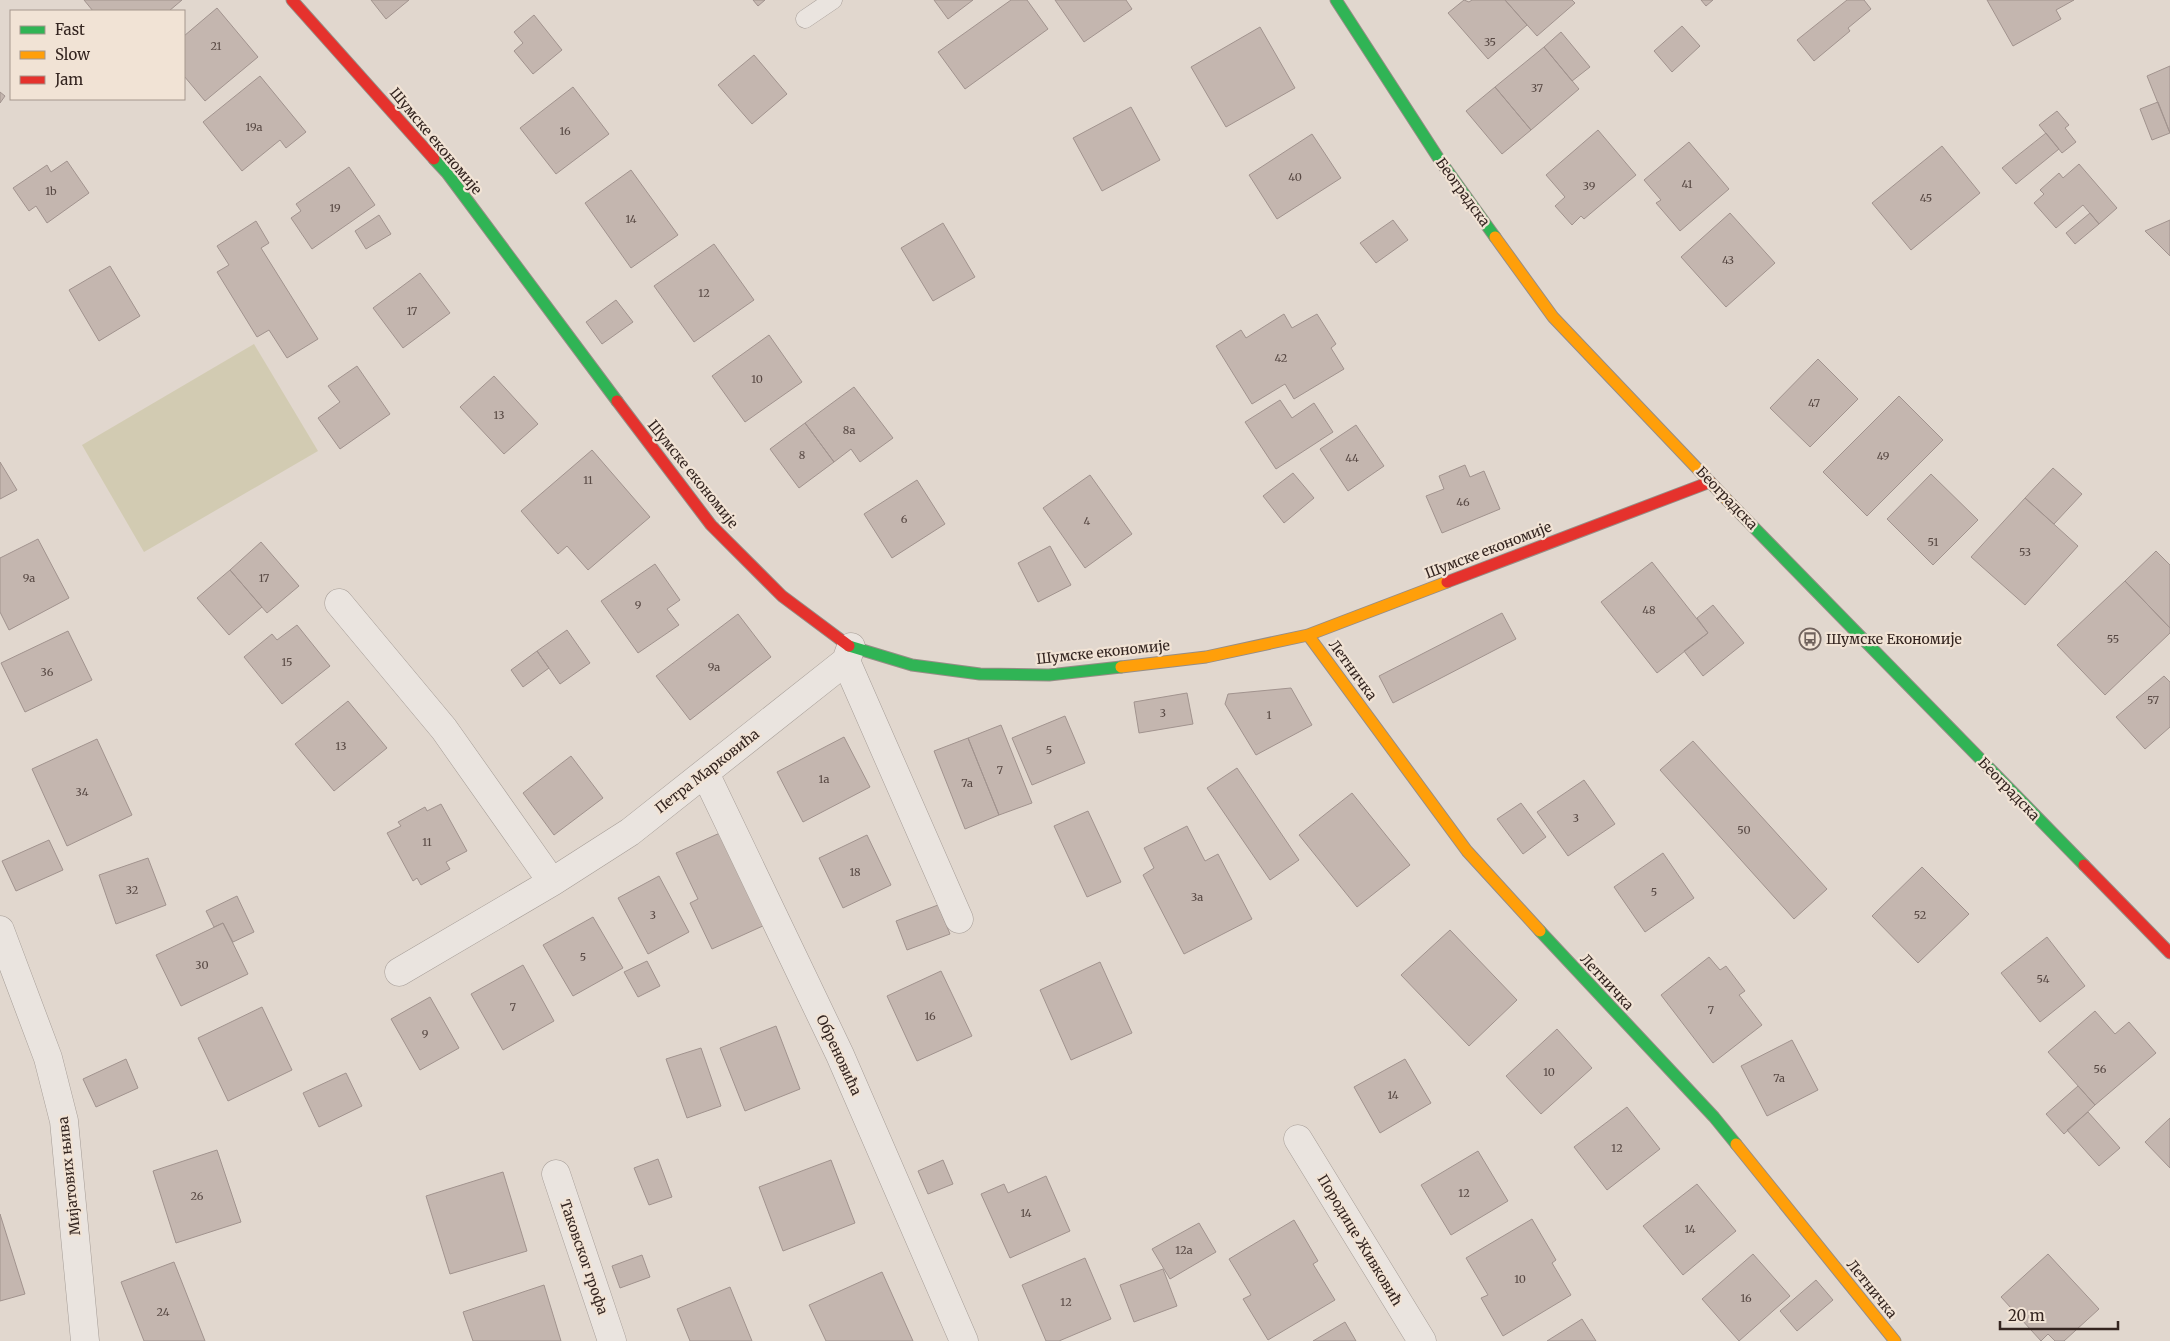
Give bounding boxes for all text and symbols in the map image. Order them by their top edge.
legend [10,10,185,100]
text: Fast [55,20,85,39]
house number: 35 [1484,35,1496,49]
house number: 21 [210,39,222,53]
text: Slow [55,45,90,64]
text: Jam [54,70,83,89]
house number: 37 [1531,81,1543,95]
street label: Шумске економије [386,84,486,198]
house number: 19a [246,120,263,134]
house number: 16 [559,124,571,138]
street label: Београдска [1432,154,1494,230]
house number: 40 [1288,170,1302,184]
house number: 41 [1682,177,1692,191]
house number: 39 [1583,179,1596,193]
house number: 1b [45,184,57,198]
house number: 45 [1920,191,1932,205]
house number: 19 [329,201,341,215]
house number: 14 [625,212,637,226]
house number: 43 [1722,253,1734,267]
house number: 12 [698,286,710,300]
house number: 17 [407,304,417,318]
house number: 42 [1275,351,1287,365]
house number: 10 [751,372,763,386]
house number: 47 [1808,396,1820,410]
house number: 13 [494,408,504,422]
street label: Шумске економије [644,416,742,532]
house number: 8a [843,423,855,437]
house number: 8 [799,448,806,462]
house number: 49 [1877,449,1890,463]
house number: 44 [1345,451,1359,465]
street label: Београдска [1692,463,1762,534]
house number: 11 [583,473,593,487]
house number: 46 [1456,495,1470,509]
house number: 6 [901,512,908,526]
house number: 4 [1084,514,1091,528]
street label: Шумске економије [1422,518,1554,582]
house number: 51 [1928,535,1938,549]
house number: 53 [2019,545,2031,559]
house number: 9a [23,571,35,585]
house number: 17 [259,571,269,585]
house number: 9 [635,598,642,612]
house number: 48 [1642,603,1656,617]
bus stop icon: Шумске Економије [1798,627,1822,651]
place label: Шумске Економије [1826,630,1962,648]
house number: 55 [2107,632,2119,646]
street label: Шумске економије [1035,636,1171,668]
street label: Летничка [1325,636,1381,704]
house number: 15 [281,655,293,669]
house number: 9a [708,660,720,674]
house number: 36 [41,665,54,679]
house number: 57 [2147,693,2159,707]
house number: 3 [1160,706,1166,720]
house number: 1 [1267,708,1272,722]
street label: Петра Марковића [651,724,763,817]
house number: 13 [336,739,346,753]
house number: 5 [1046,743,1052,757]
street label: Београдска [1974,754,2044,825]
house number: 7 [997,763,1003,777]
house number: 1a [819,772,830,786]
house number: 7a [961,776,973,790]
house number: 34 [76,785,89,799]
house number: 3 [1573,811,1579,825]
house number: 50 [1737,823,1751,837]
house number: 11 [422,835,432,849]
house number: 18 [849,865,861,879]
house number: 32 [126,883,138,897]
house number: 5 [1651,885,1657,899]
house number: 3a [1191,890,1203,904]
house number: 3 [650,908,656,922]
house number: 52 [1914,908,1926,922]
house number: 5 [580,950,586,964]
street label: Летничка [1576,950,1638,1014]
house number: 30 [195,958,209,972]
house number: 54 [2037,972,2050,986]
house number: 7 [510,1000,516,1014]
house number: 7 [1708,1003,1714,1017]
house number: 16 [924,1009,936,1023]
street label: Обреновића [812,1012,866,1099]
house number: 9 [422,1027,429,1041]
house number: 56 [2094,1062,2107,1076]
house number: 10 [1543,1065,1555,1079]
house number: 7a [1773,1071,1785,1085]
house number: 14 [1387,1088,1399,1102]
street label: Мијатових њива [54,1115,84,1236]
house number: 12 [1611,1141,1623,1155]
street label: Породице Живковић [1314,1171,1406,1309]
house number: 12 [1458,1186,1470,1200]
house number: 26 [191,1189,204,1203]
street label: Таковског грофа [556,1197,612,1317]
house number: 14 [1020,1206,1032,1220]
house number: 14 [1684,1222,1696,1236]
house number: 12a [1175,1243,1193,1257]
street label: Летничка [1843,1256,1901,1322]
house number: 10 [1514,1272,1526,1286]
house number: 16 [1740,1291,1752,1305]
house number: 12 [1060,1295,1072,1309]
scale bar [2000,1298,2118,1330]
house number: 24 [157,1305,170,1319]
text: 20 m [2008,1306,2045,1325]

